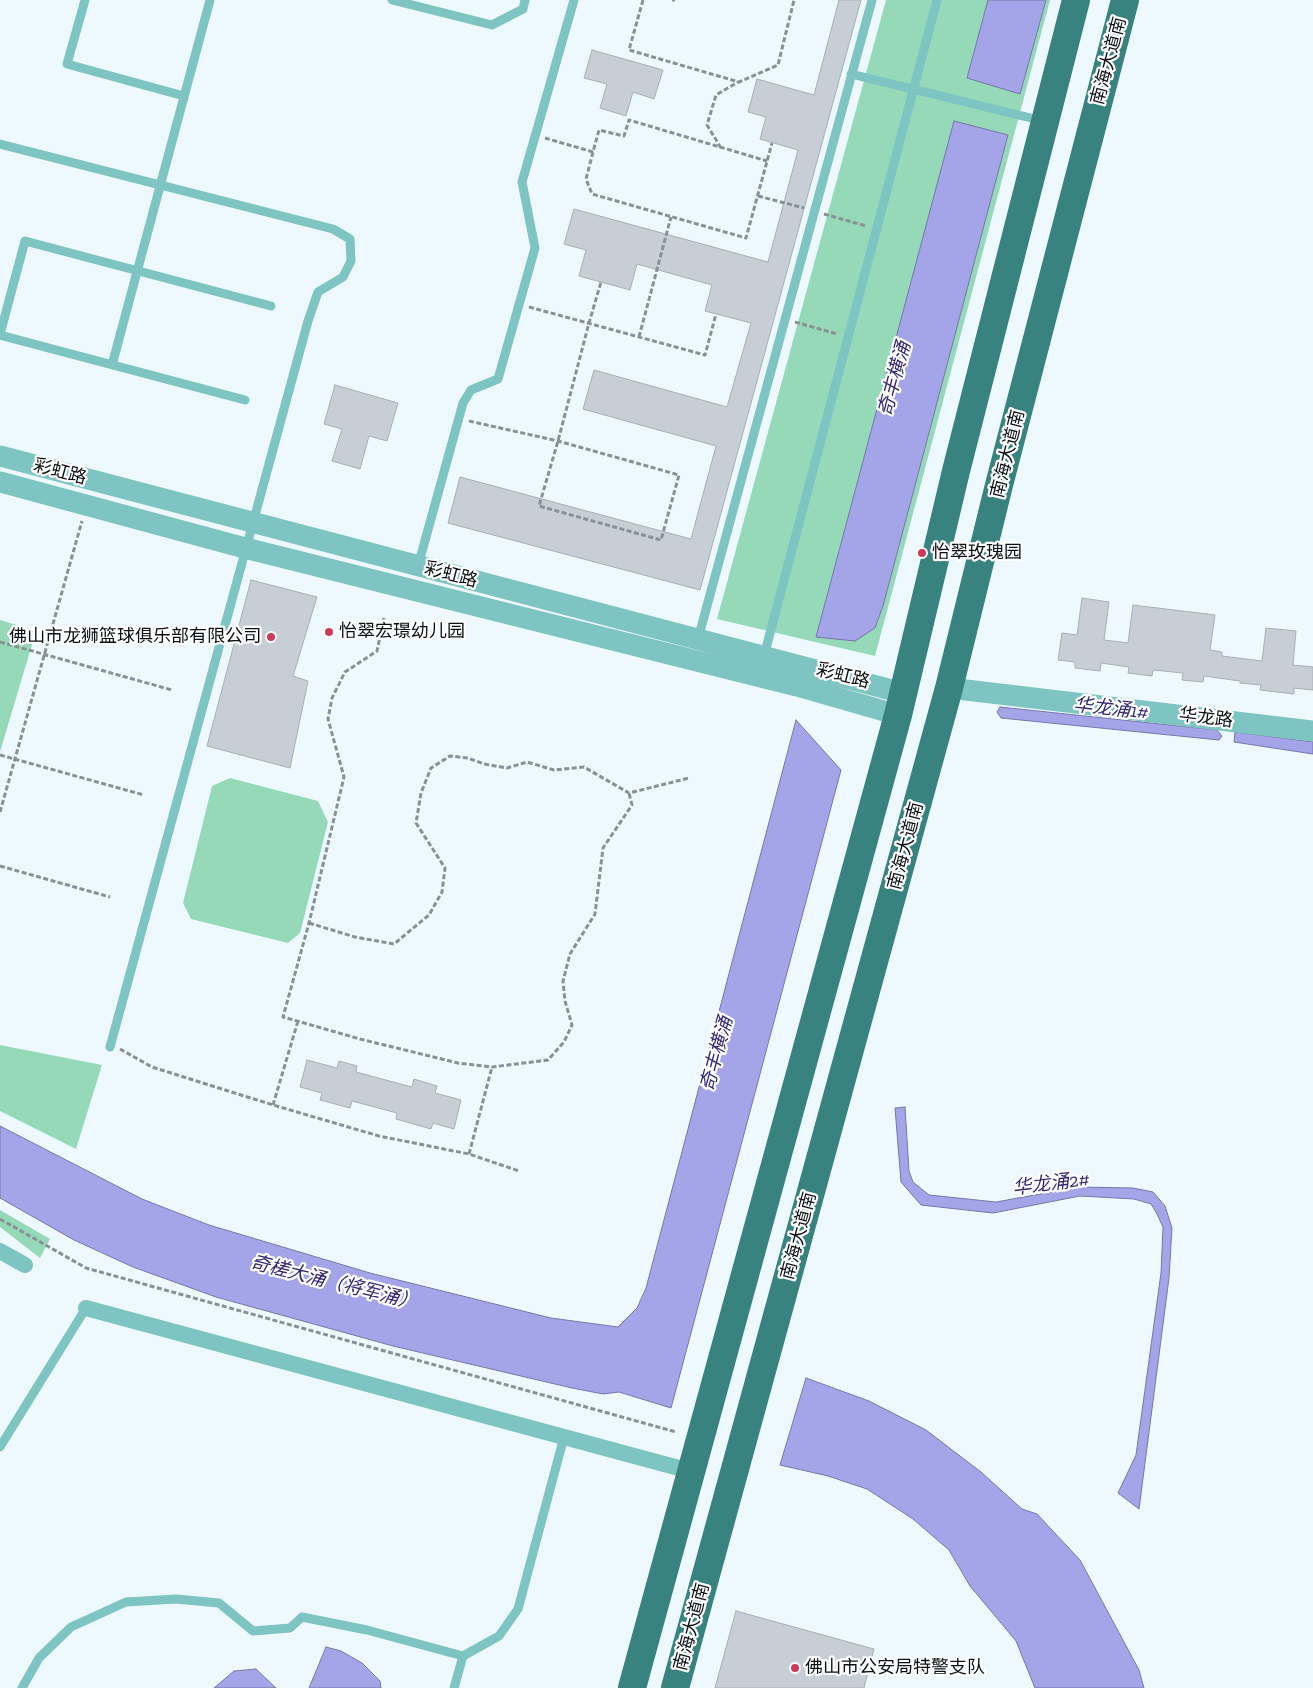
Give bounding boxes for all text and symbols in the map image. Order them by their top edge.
street label: 南海大道南 [1087,15,1131,107]
water label: 奇丰横涌 [874,339,916,419]
street label: 南海大道南 [987,408,1029,500]
street label: 彩虹路 [31,455,89,489]
place label: 怡翠玫瑰园 [932,542,1022,564]
marker: 怡翠玫瑰园 [916,547,928,559]
street label: 彩虹路 [422,558,480,592]
place label: 怡翠宏璟幼儿园 [339,621,465,643]
place label: 佛山市龙狮篮球俱乐部有限公司 [9,626,261,648]
marker: 怡翠宏璟幼儿园 [323,626,335,638]
marker: 佛山市龙狮篮球俱乐部有限公司 [265,631,277,643]
street label: 彩虹路 [814,659,872,693]
water label: 华龙涌1# [1072,694,1150,724]
street label: 华龙路 [1178,704,1234,732]
street label: 南海大道南 [884,800,928,892]
water label: 奇丰横涌 [696,1014,738,1094]
water label: 华龙涌2# [1011,1168,1091,1200]
street label: 南海大道南 [777,1190,821,1282]
water label: 奇槎大涌（将军涌） [248,1251,420,1315]
street label: 南海大道南 [670,1581,714,1673]
place label: 佛山市公安局特警支队 [805,1657,985,1679]
marker: 佛山市公安局特警支队 [789,1662,801,1674]

